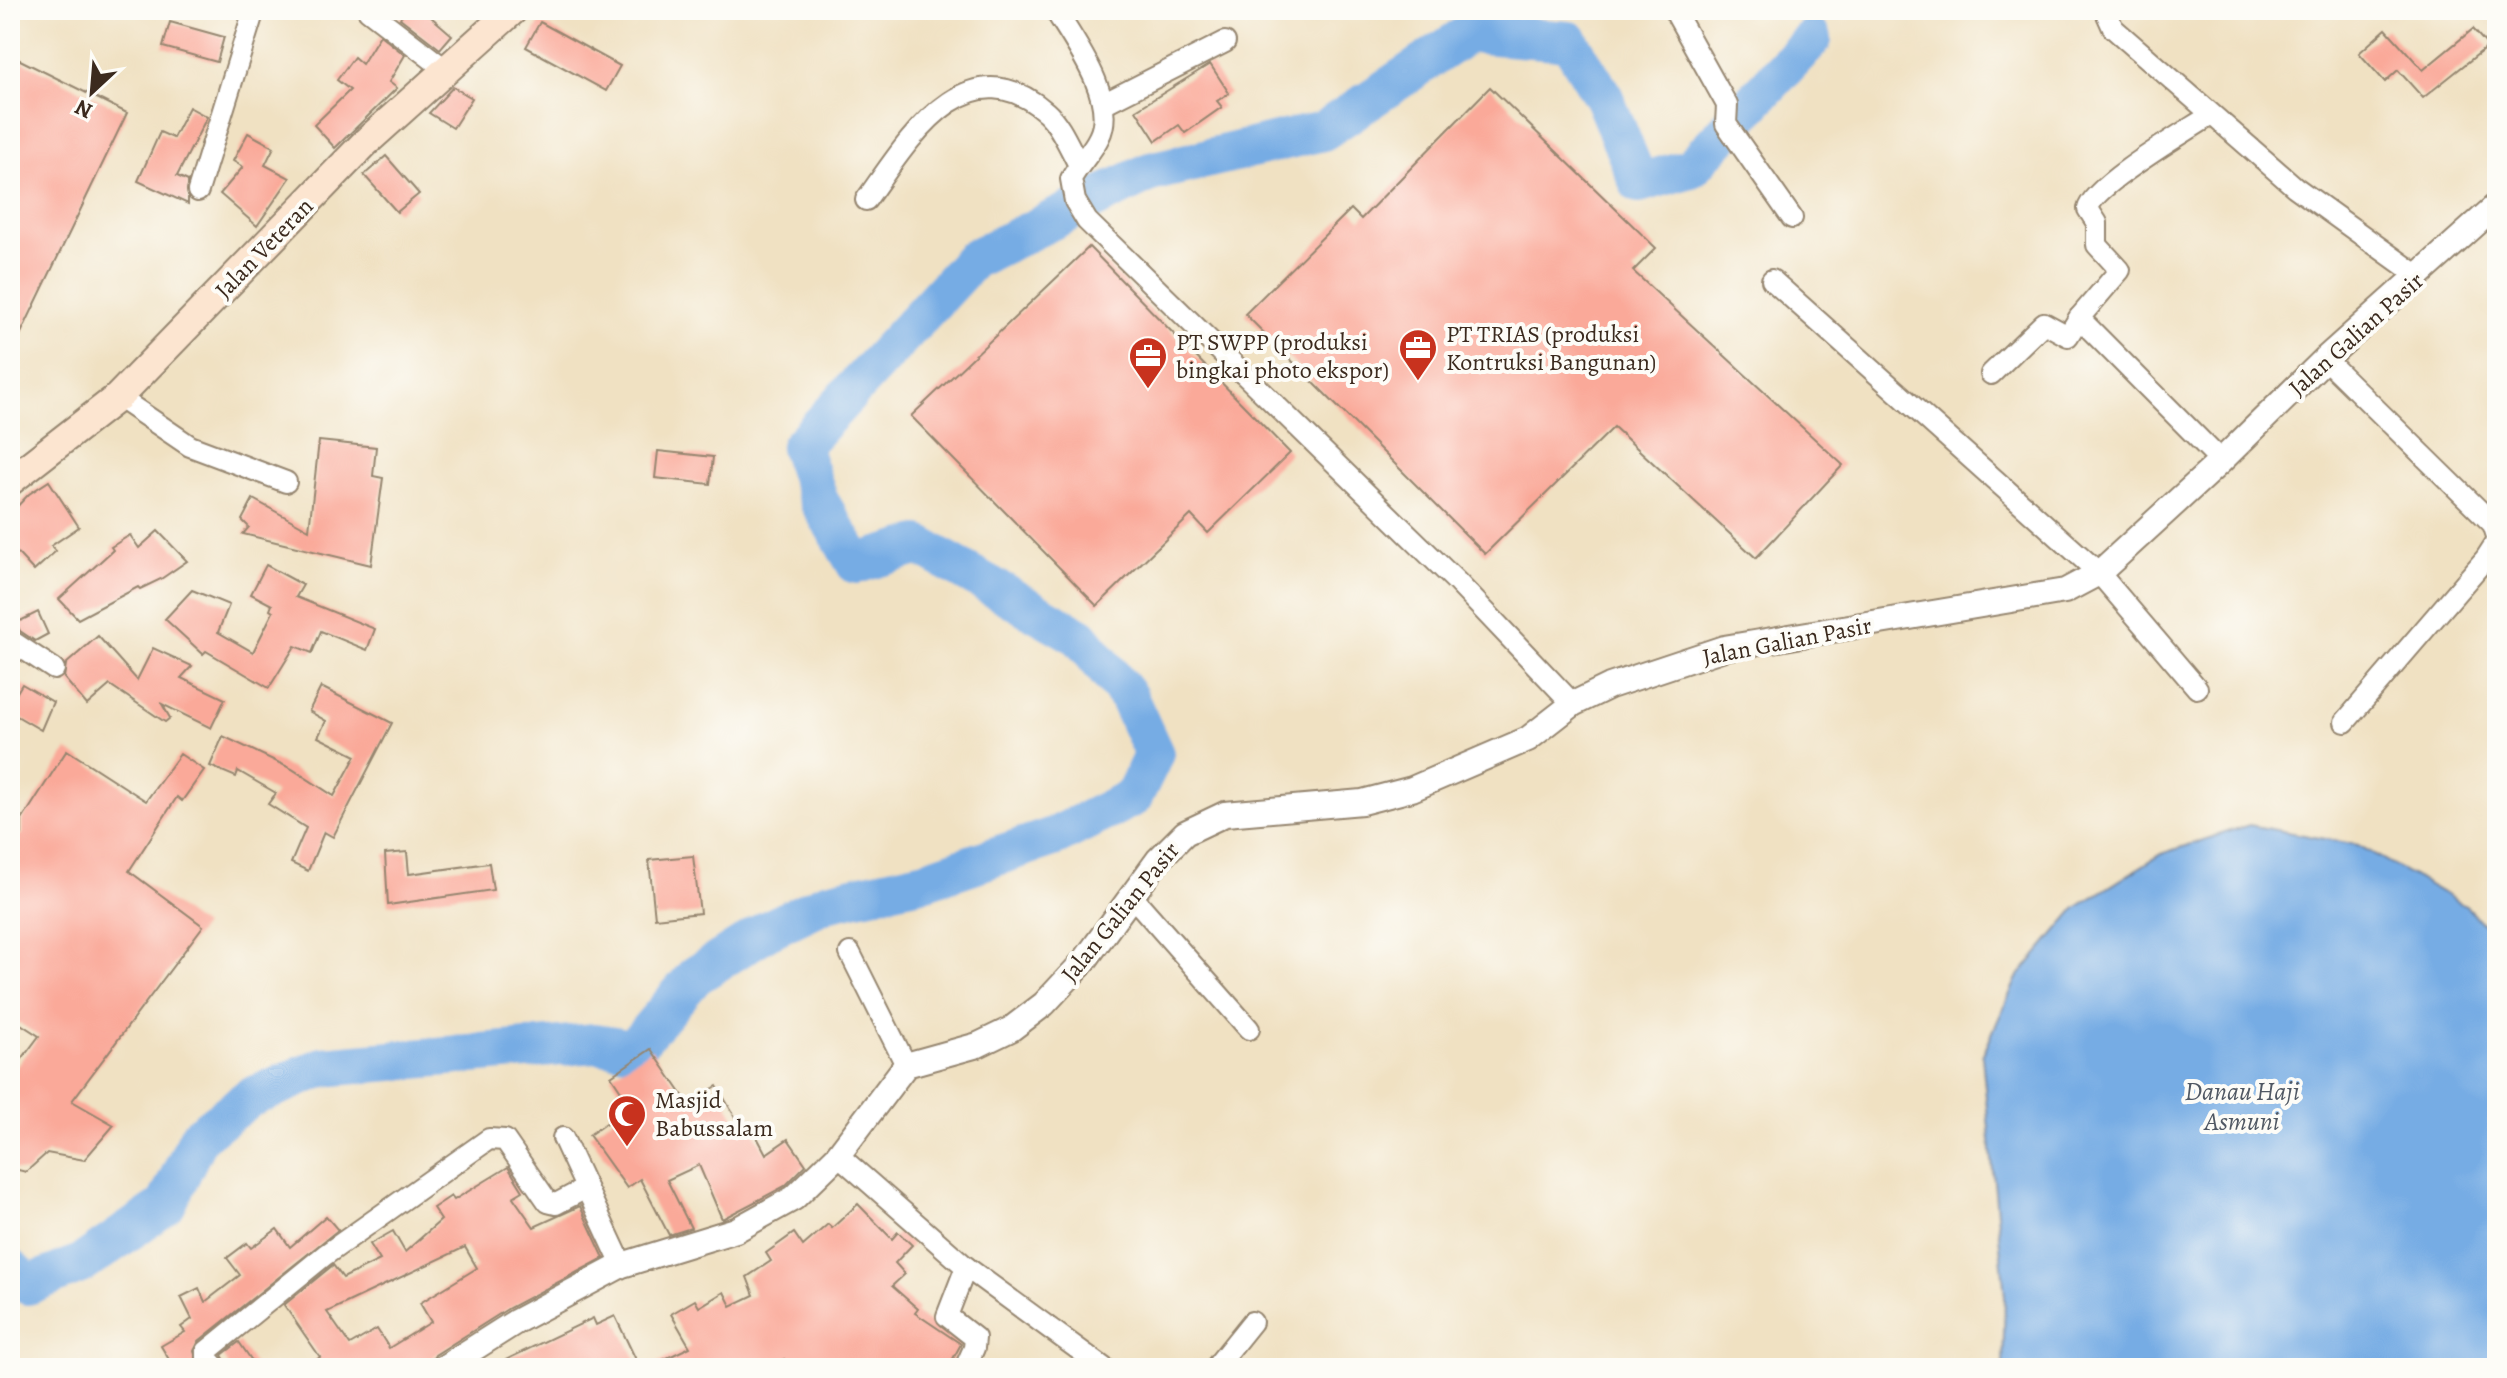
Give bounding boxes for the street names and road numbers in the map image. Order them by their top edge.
street label: Jalan Veteran [208,191,320,305]
street label: Jalan Galian Pasir [2282,265,2430,403]
street label: Jalan Galian Pasir [1700,609,1874,673]
street label: Jalan Galian Pasir [1054,835,1186,989]

